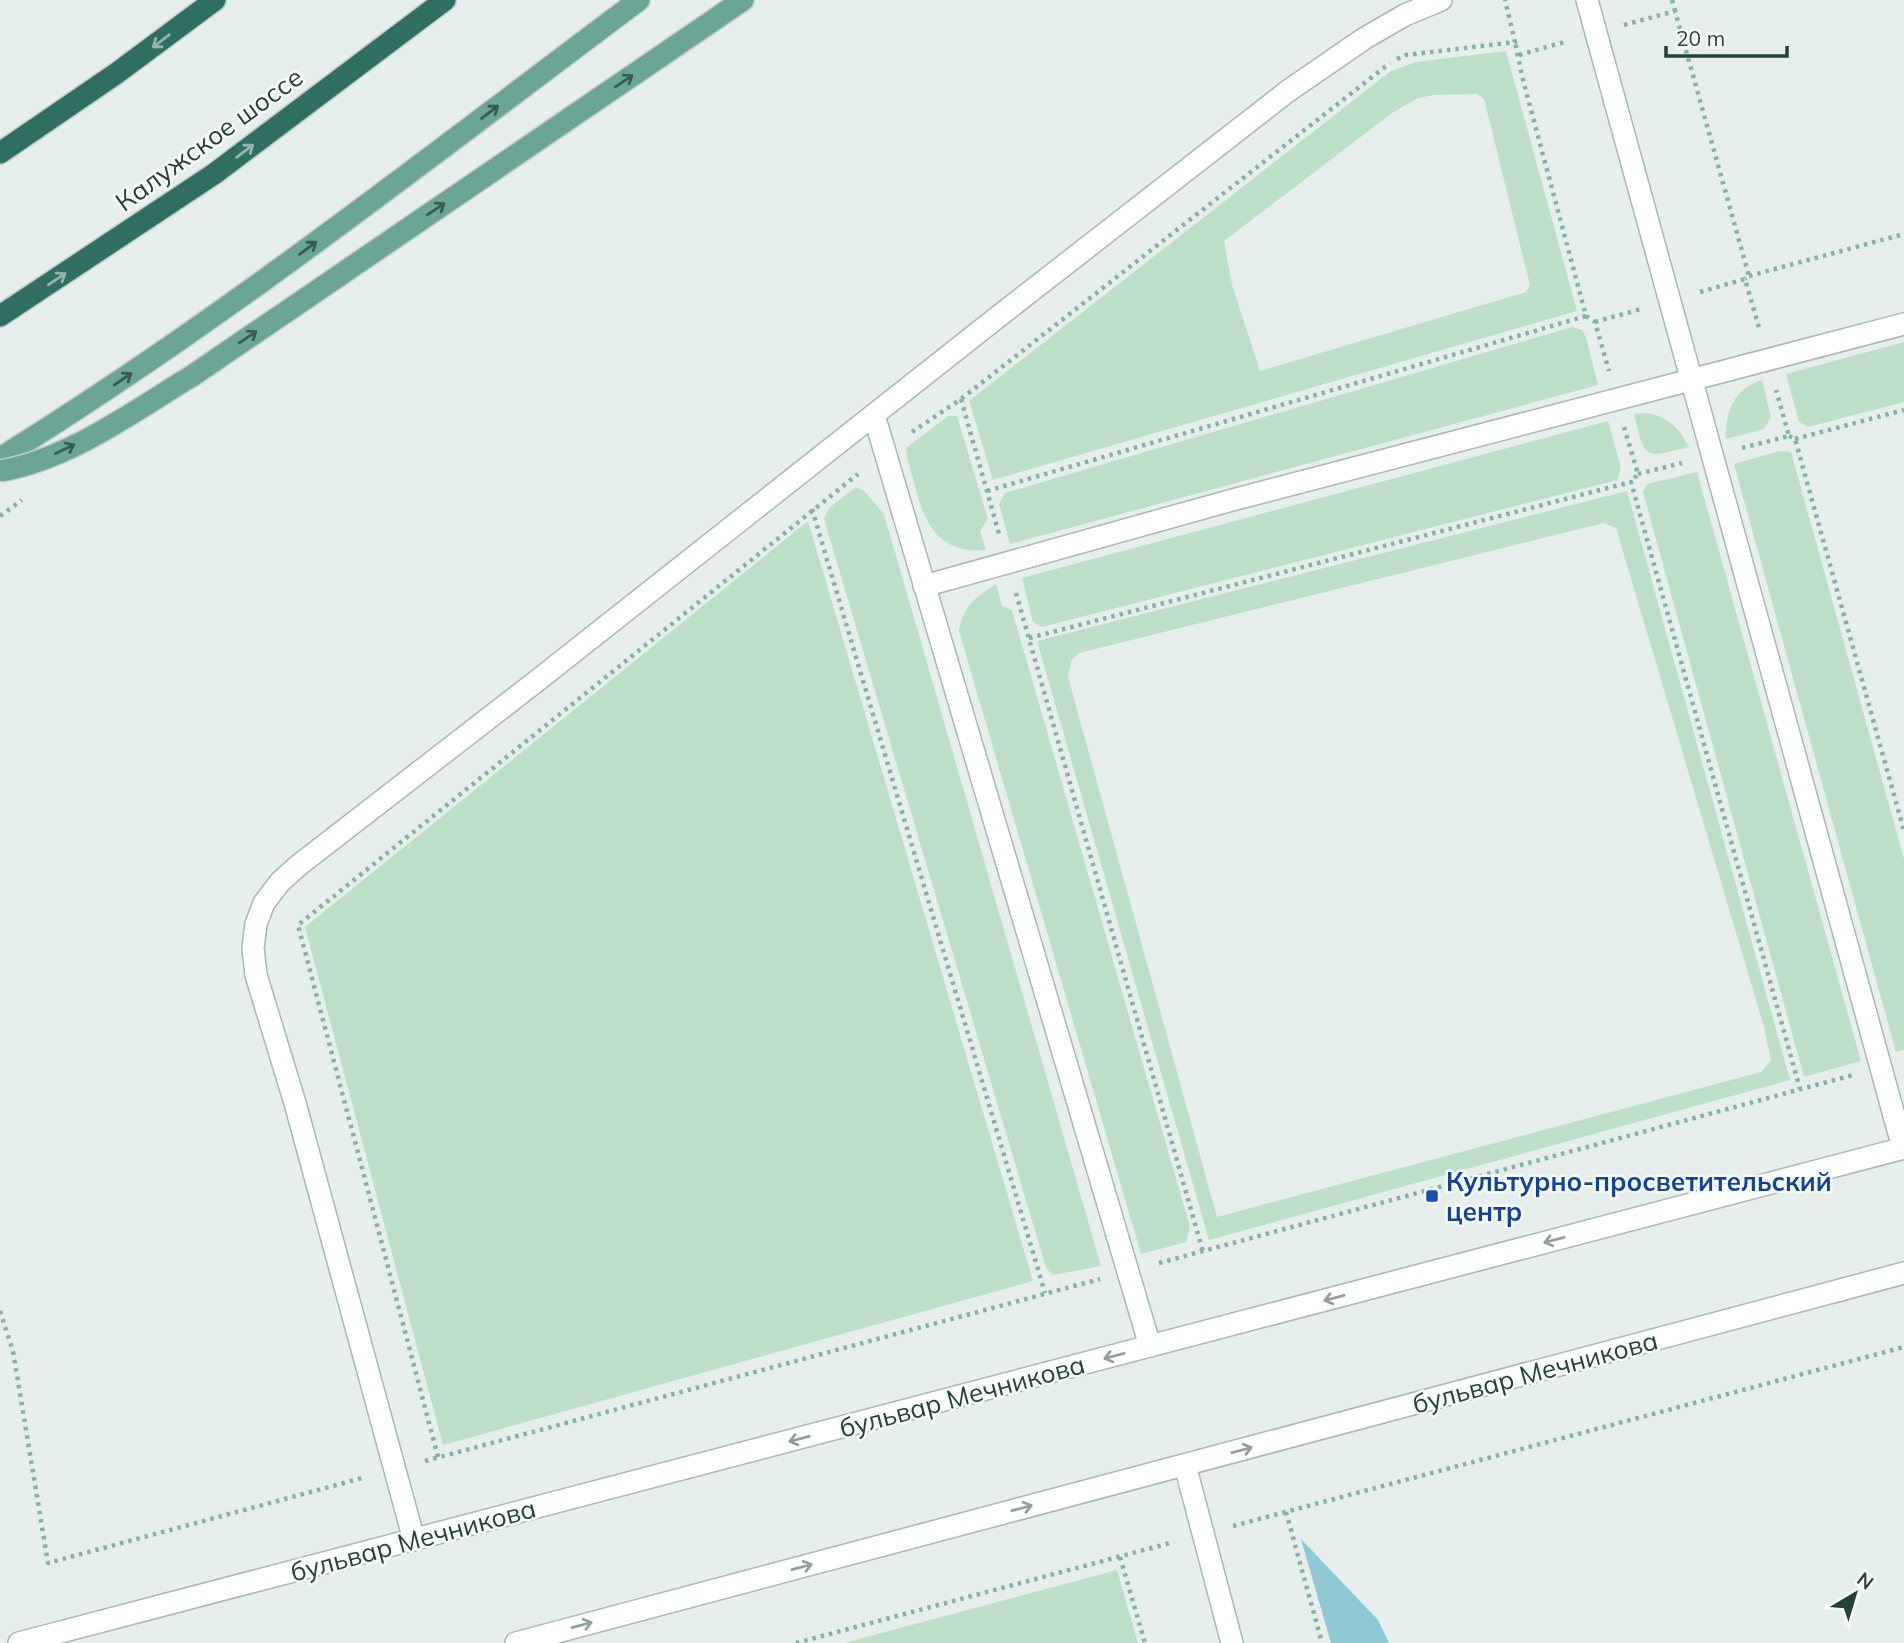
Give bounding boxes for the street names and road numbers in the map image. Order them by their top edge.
street label: Калужское шоссе [109,60,309,218]
street label: бульвар Мечникова [1409,1323,1661,1421]
street label: бульвар Мечникова [836,1347,1088,1445]
street label: бульвар Мечникова [287,1491,539,1589]

